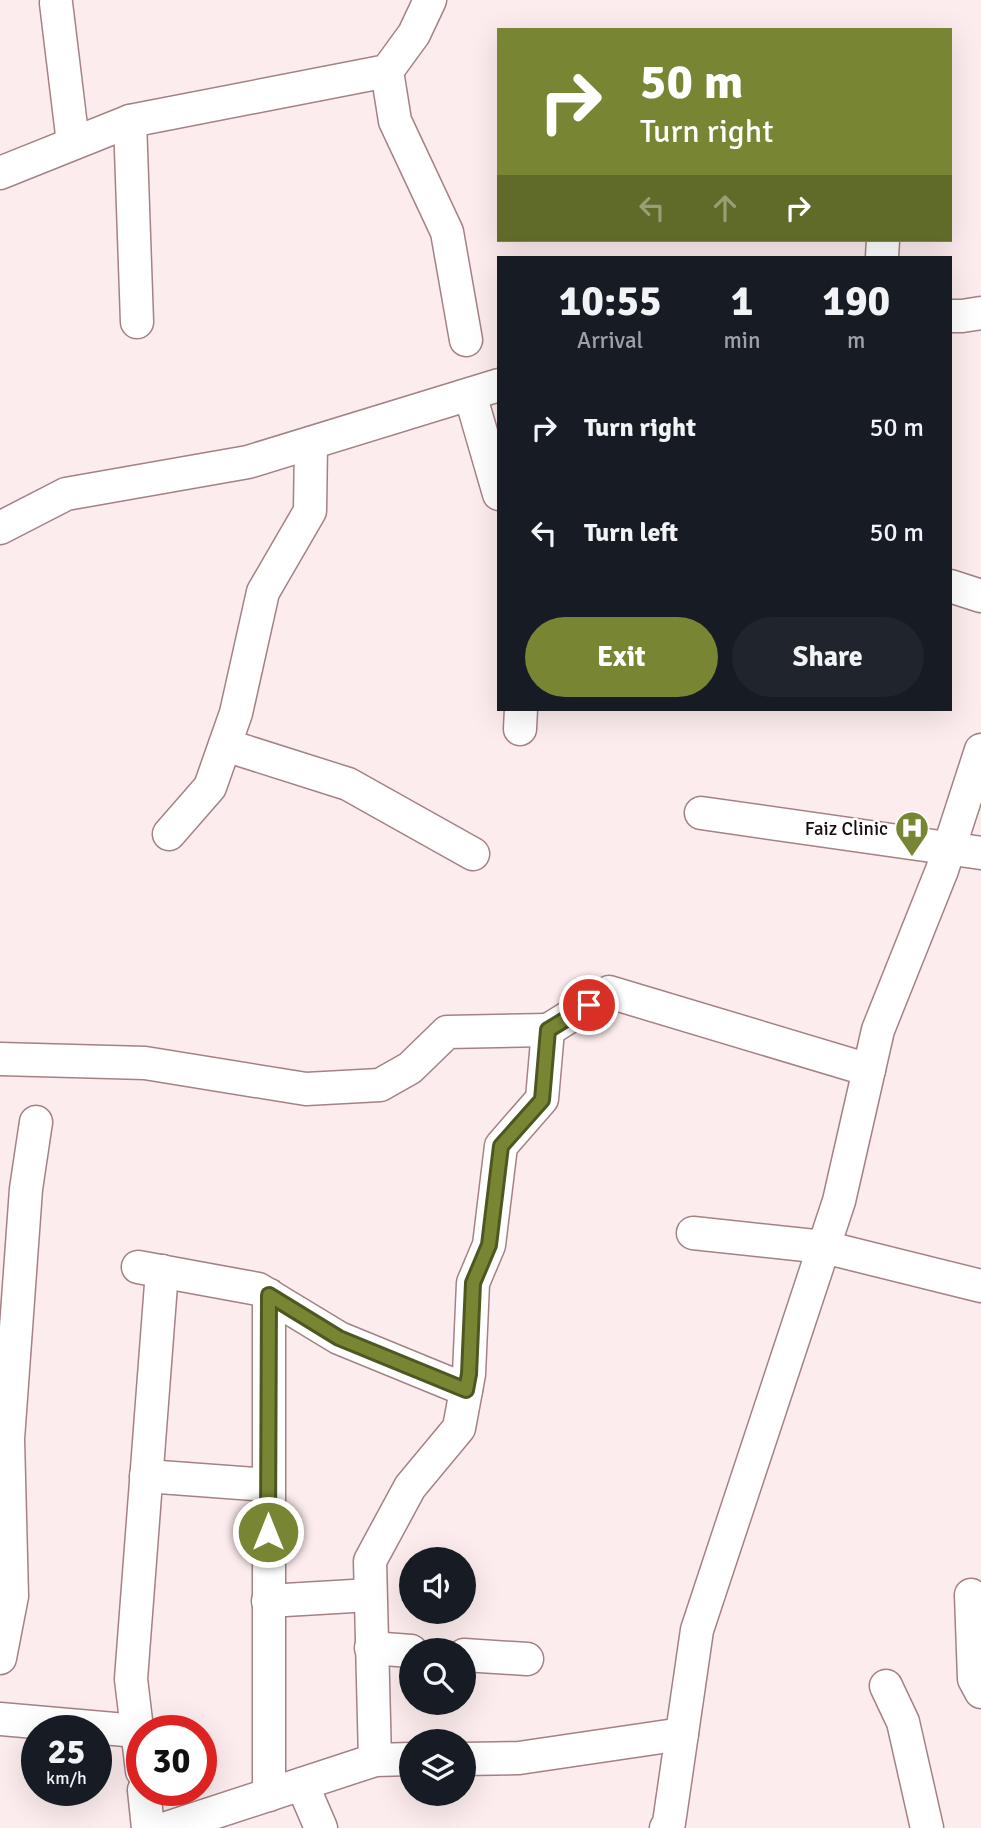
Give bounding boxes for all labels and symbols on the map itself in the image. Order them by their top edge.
hospital icon: Faiz Clinic [893,809,931,858]
place label: Faiz Clinic [805,817,888,841]
pin [559,975,619,1035]
position arrow [231,1495,305,1569]
speed limit sign: 30 [126,1715,217,1806]

